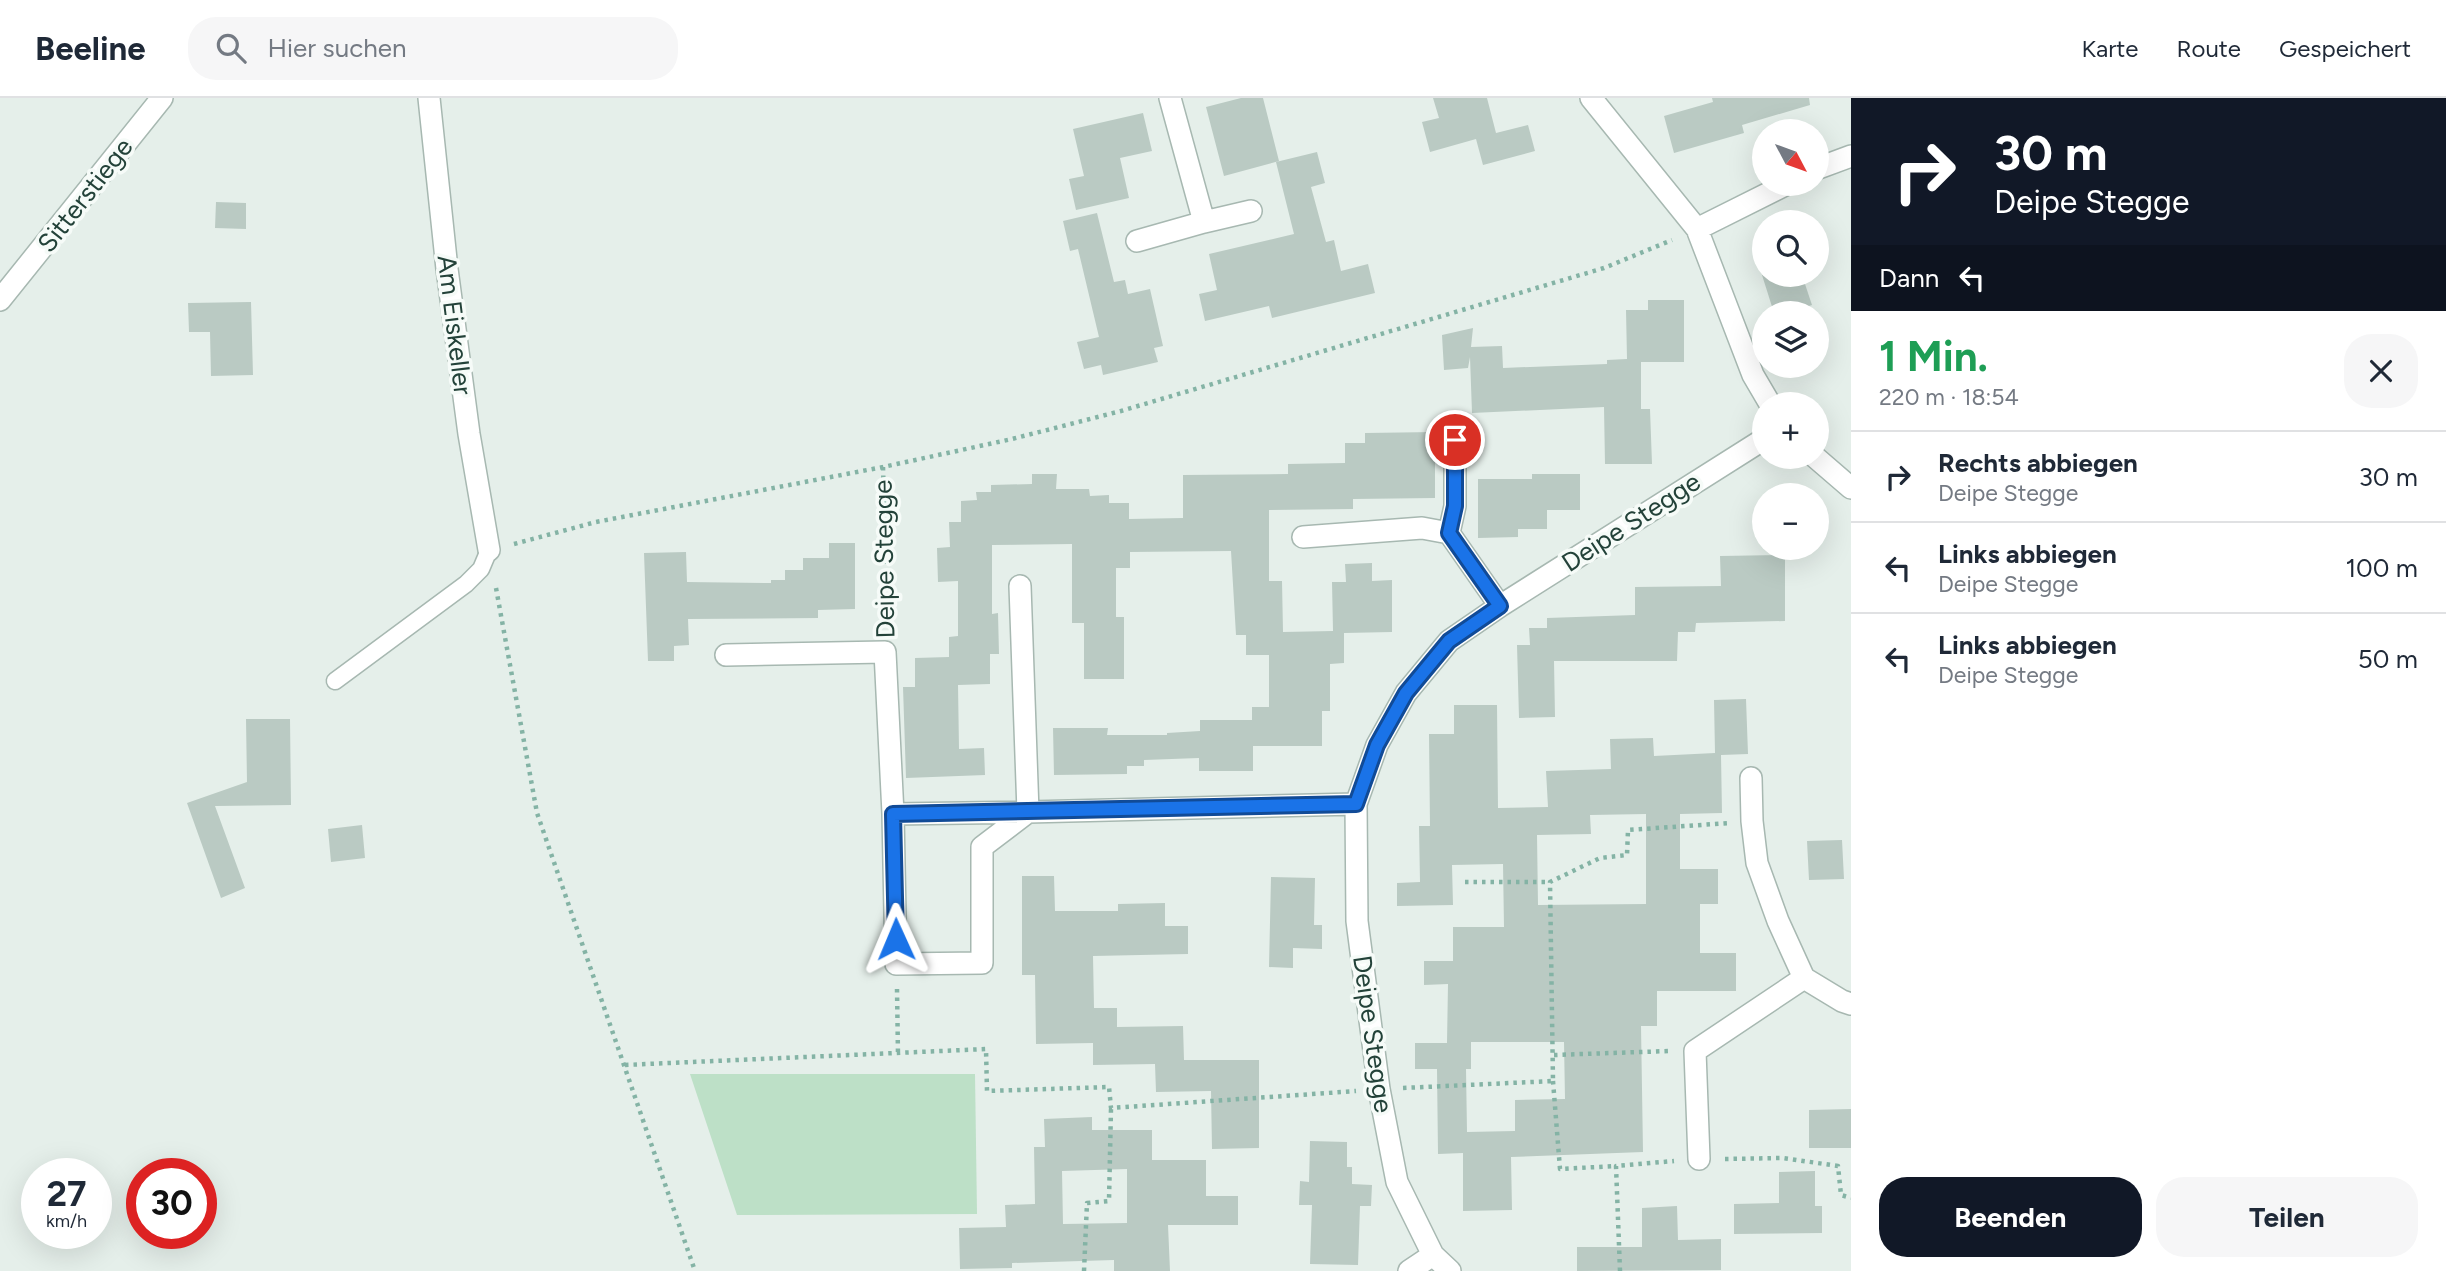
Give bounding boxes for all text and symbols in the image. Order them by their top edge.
search box [188,17,678,80]
text: Beeline [35,29,146,68]
icon: search [212,29,250,67]
text: Hier suchen [268,32,406,64]
text: Karte [2082,34,2138,63]
text: Route [2176,34,2241,63]
text: Gespeichert [2279,34,2411,63]
north arrow [1752,119,1829,196]
map controls [1752,119,1829,560]
text: 30 m [1994,123,2107,182]
icon: right [1879,126,1970,217]
street label: Sitterstiege [30,131,140,259]
text: Deipe Stegge [1994,183,2189,221]
button: search [1752,210,1829,287]
street label: Am Eiskeller [431,253,479,397]
icon: left [1953,259,1991,297]
text: Dann [1879,262,1939,294]
button: layers [1752,301,1829,378]
text: 1 Min. [1879,331,1988,382]
button: close [2344,334,2418,408]
text: 220 m · 18:54 [1879,383,2019,411]
button: + [1752,392,1829,469]
pin [1425,410,1485,470]
icon: arrive [1436,421,1474,459]
text: Rechts abbiegen [1938,447,2138,479]
icon: right [1879,458,1917,496]
text: 30 m [2359,461,2418,493]
street label: Deipe Stegge [1556,465,1706,579]
street label: Deipe Stegge [867,479,901,639]
text: Deipe Stegge [1938,479,2078,507]
button: − [1752,483,1829,560]
text: Links abbiegen [1938,538,2117,570]
icon: left [1879,549,1917,587]
text: 100 m [2345,552,2418,584]
text: Deipe Stegge [1938,570,2078,598]
text: Links abbiegen [1938,629,2117,661]
icon: left [1879,640,1917,678]
text: 50 m [2358,643,2418,675]
text: Deipe Stegge [1938,661,2078,689]
position arrow [859,902,933,976]
street label: Deipe Stegge [1346,953,1400,1115]
speed limit sign: 30 [126,1158,217,1249]
text: 27 [47,1173,86,1215]
button: Beenden [1879,1177,2142,1257]
button: Teilen [2156,1177,2418,1257]
text: km/h [46,1210,87,1232]

